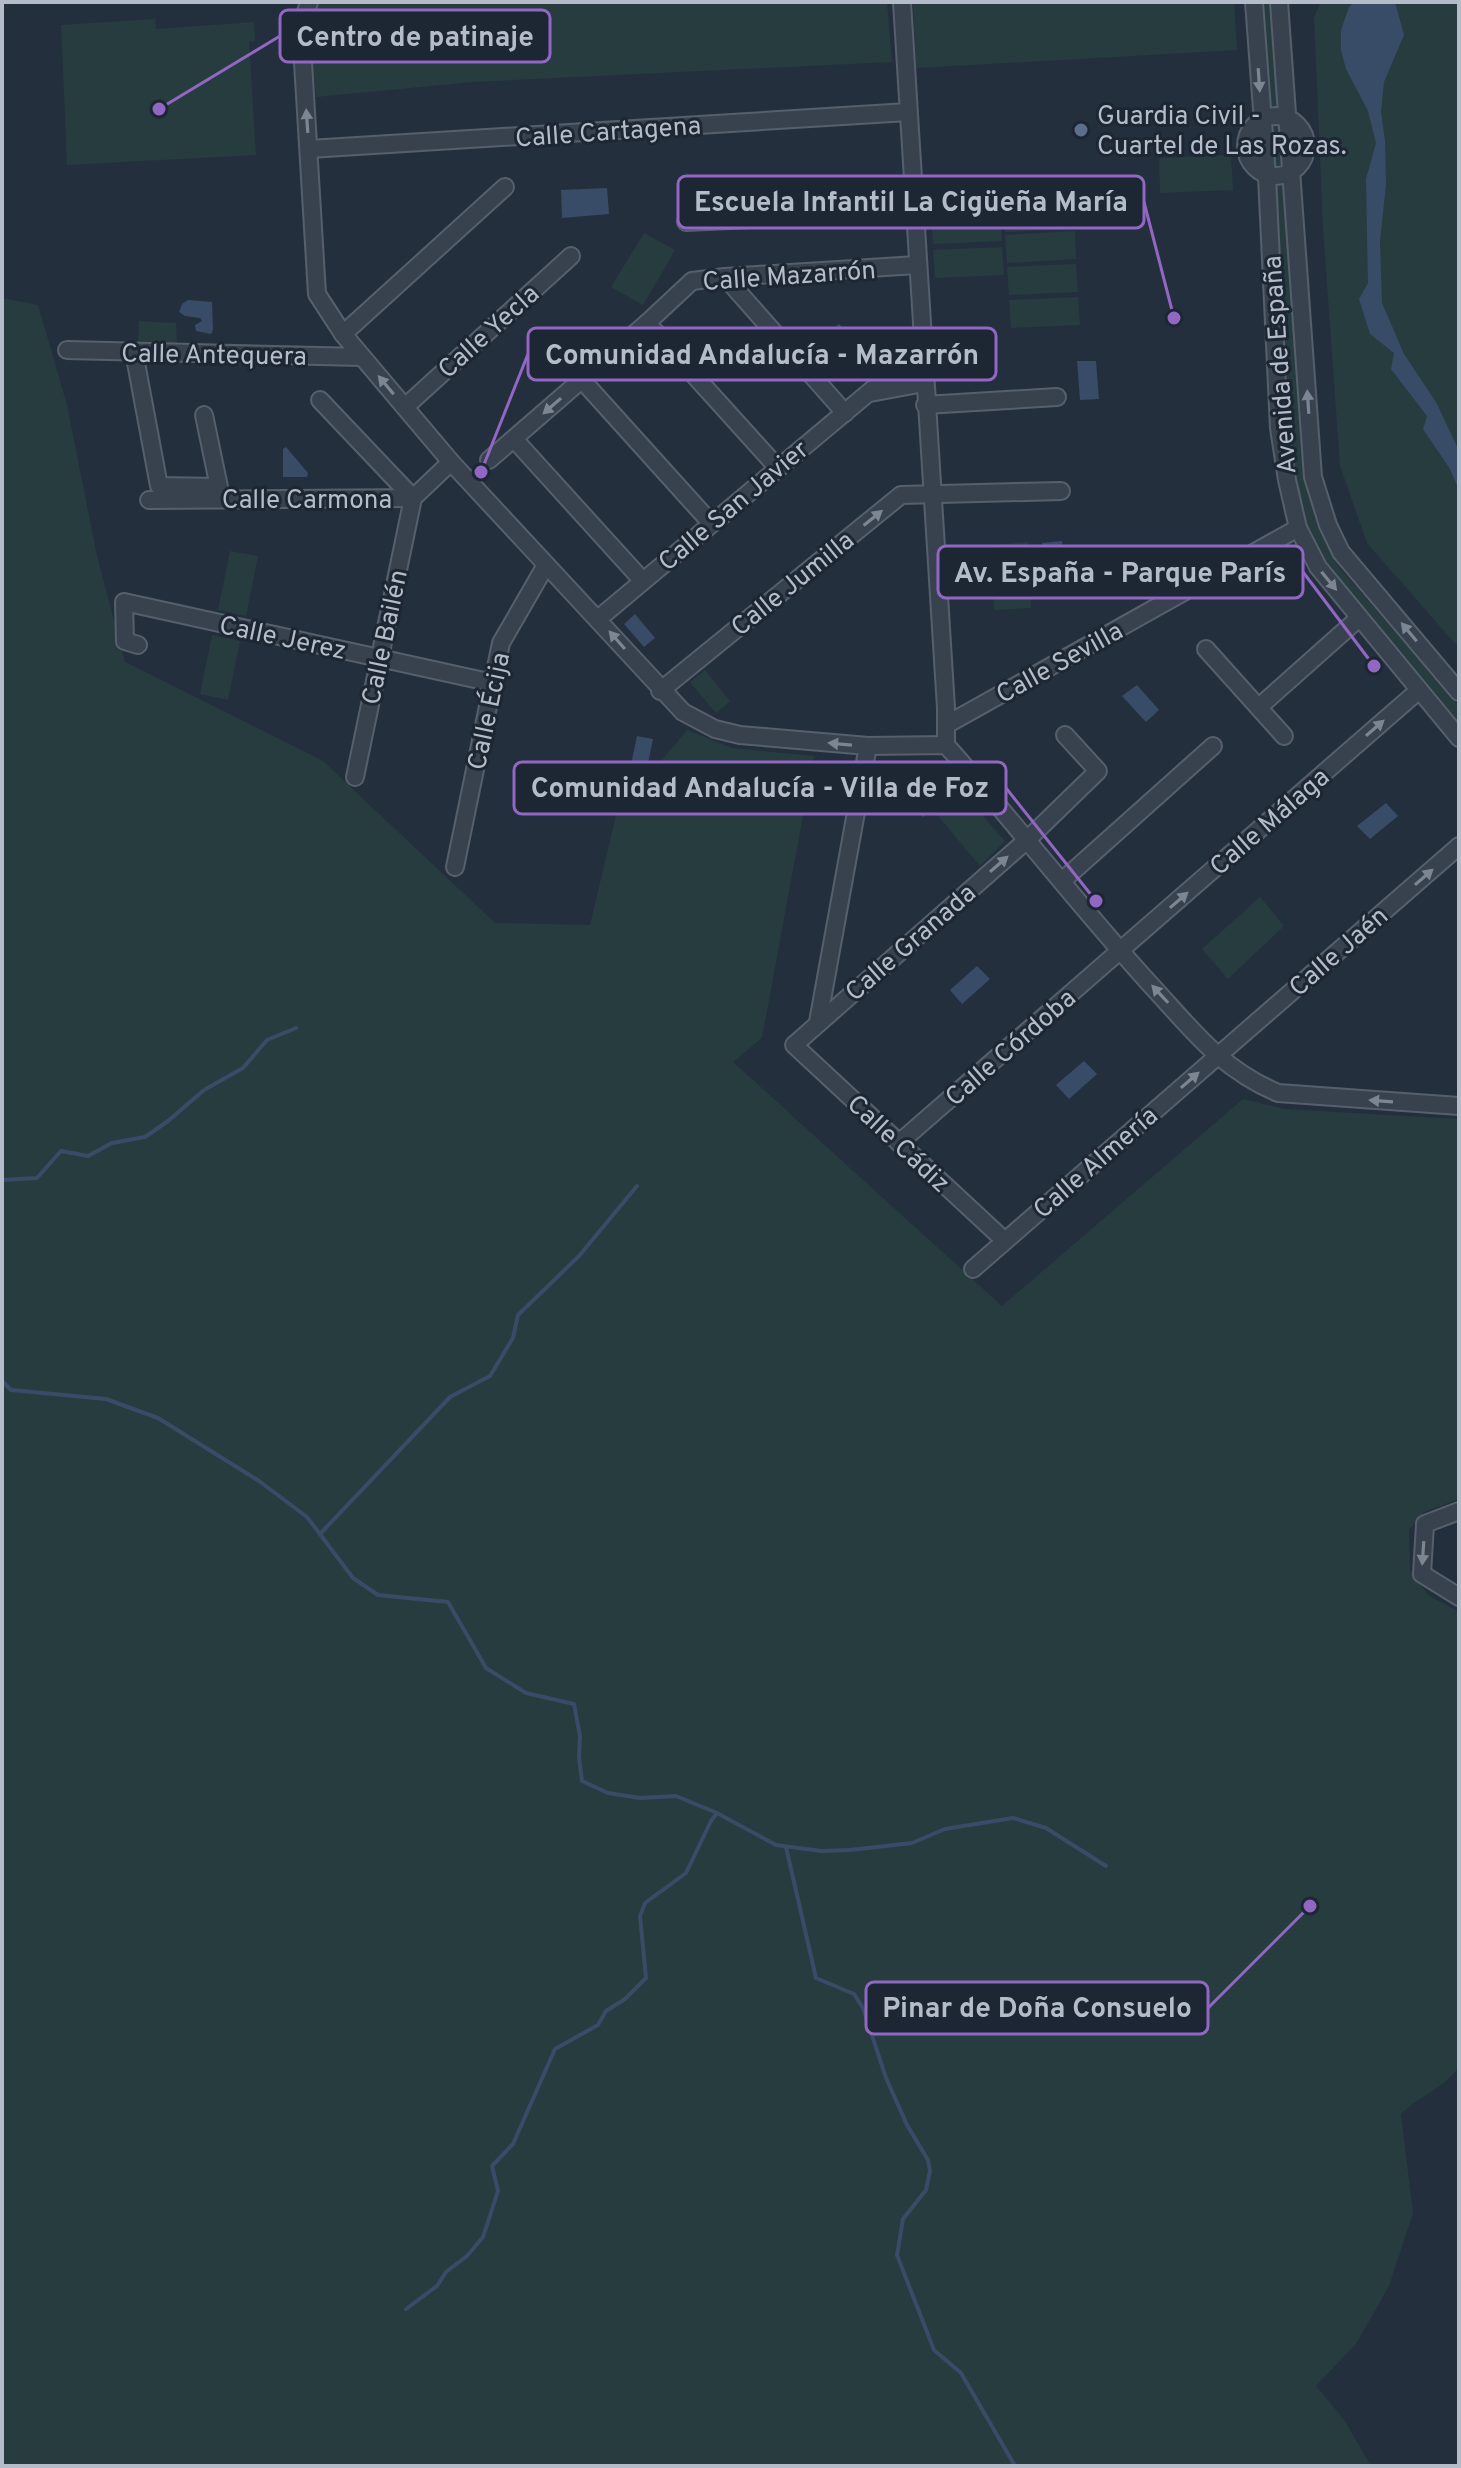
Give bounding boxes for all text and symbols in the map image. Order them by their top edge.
callout: Centro de patinaje [280,10,550,62]
text: Centro de patinaje [296,21,534,57]
one-way arrow [1253,68,1266,93]
place label: Guardia Civil - Cuartel de Las Rozas. [1097,101,1347,164]
one-way arrow [300,108,313,133]
street label: Calle Cartagena [514,111,702,156]
marker: Guardia Civil - Cuartel de Las Rozas. [1072,121,1090,139]
callout: Escuela Infantil La Cigüeña María [678,176,1144,228]
text: Escuela Infantil La Cigüeña María [694,186,1128,222]
street label: Calle Mazarrón [701,255,877,300]
street label: Avenida de España [1257,255,1306,475]
street label: Calle Yecla [432,279,547,387]
callout: Comunidad Andalucía - Mazarrón [528,328,996,380]
street label: Calle Antequera [121,338,307,375]
text: Comunidad Andalucía - Mazarrón [545,339,979,375]
one-way arrow [378,376,395,396]
one-way arrow [1301,389,1314,414]
one-way arrow [542,397,562,414]
street label: Calle San Javier [653,434,817,580]
street label: Calle Carmona [222,485,392,518]
one-way arrow [863,510,883,526]
street label: Calle Jumilla [725,525,862,645]
callout: Av. España - Parque París [938,546,1303,598]
text: Av. España - Parque París [954,557,1286,593]
street label: Calle Bailén [356,567,417,708]
one-way arrow [1320,571,1336,591]
street label: Calle Jerez [216,610,349,669]
street label: Calle Sevilla [991,616,1129,713]
one-way arrow [1401,623,1418,643]
one-way arrow [608,631,626,650]
street label: Calle Écija [460,649,519,773]
one-way arrow [1365,720,1384,738]
one-way arrow [827,737,852,750]
callout: Comunidad Andalucía - Villa de Foz [514,762,1006,814]
street label: Calle Málaga [1204,762,1337,884]
text: Comunidad Andalucía - Villa de Foz [531,772,989,808]
one-way arrow [989,856,1009,873]
one-way arrow [1413,869,1433,886]
street label: Calle Granada [839,878,984,1010]
one-way arrow [1169,892,1189,909]
street label: Calle Jaén [1283,901,1396,1005]
street label: Calle Córdoba [939,983,1084,1115]
one-way arrow [1151,985,1169,1004]
one-way arrow [1180,1072,1200,1089]
street label: Calle Cádiz [839,1089,956,1201]
one-way arrow [1368,1094,1393,1107]
street label: Calle Almería [1027,1101,1166,1227]
one-way arrow [1416,1541,1429,1566]
callout: Pinar de Doña Consuelo [866,1982,1208,2034]
text: Pinar de Doña Consuelo [882,1992,1192,2028]

